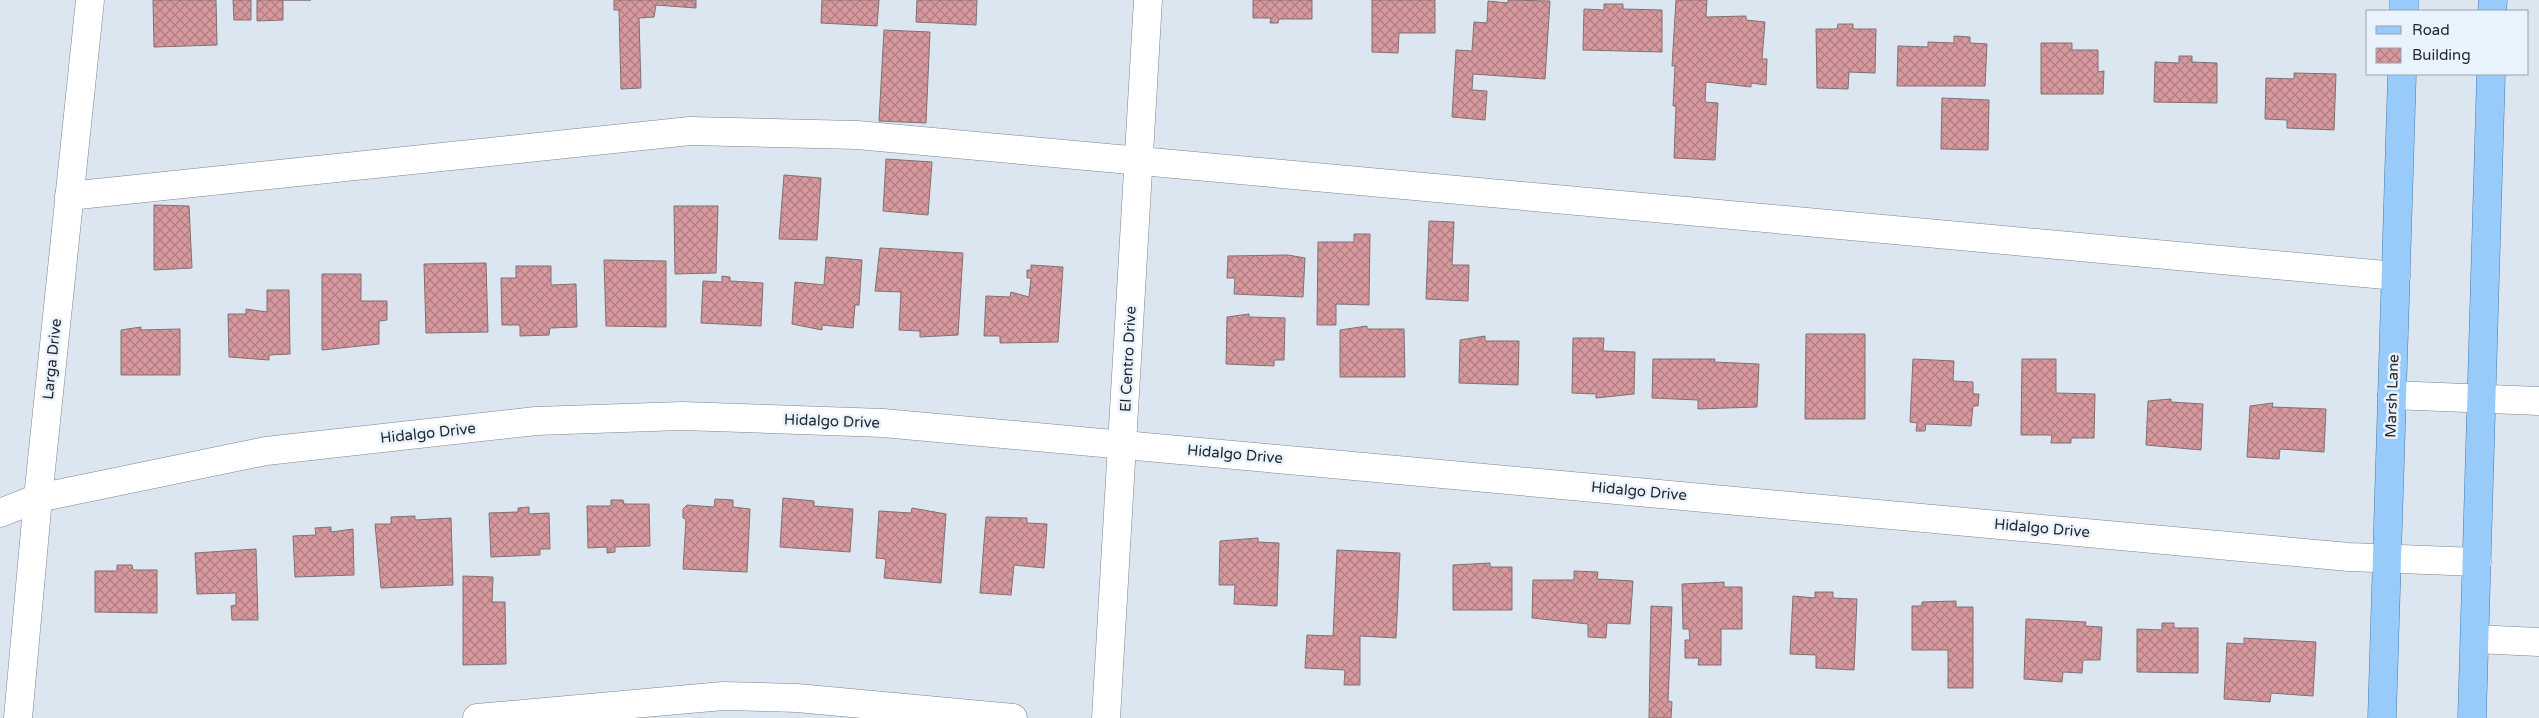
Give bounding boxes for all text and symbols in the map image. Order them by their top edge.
legend [2366,10,2529,75]
text: Road [2412,21,2450,39]
text: Building [2412,46,2471,64]
street label: El Centro Drive [1116,306,1140,412]
street label: Larga Drive [39,318,65,400]
street label: Marsh Lane [2382,354,2402,438]
street label: Hidalgo Drive [784,410,880,432]
street label: Hidalgo Drive [379,419,477,447]
street label: Hidalgo Drive [1186,441,1284,467]
street label: Hidalgo Drive [1590,478,1688,504]
street label: Hidalgo Drive [1993,515,2091,541]

